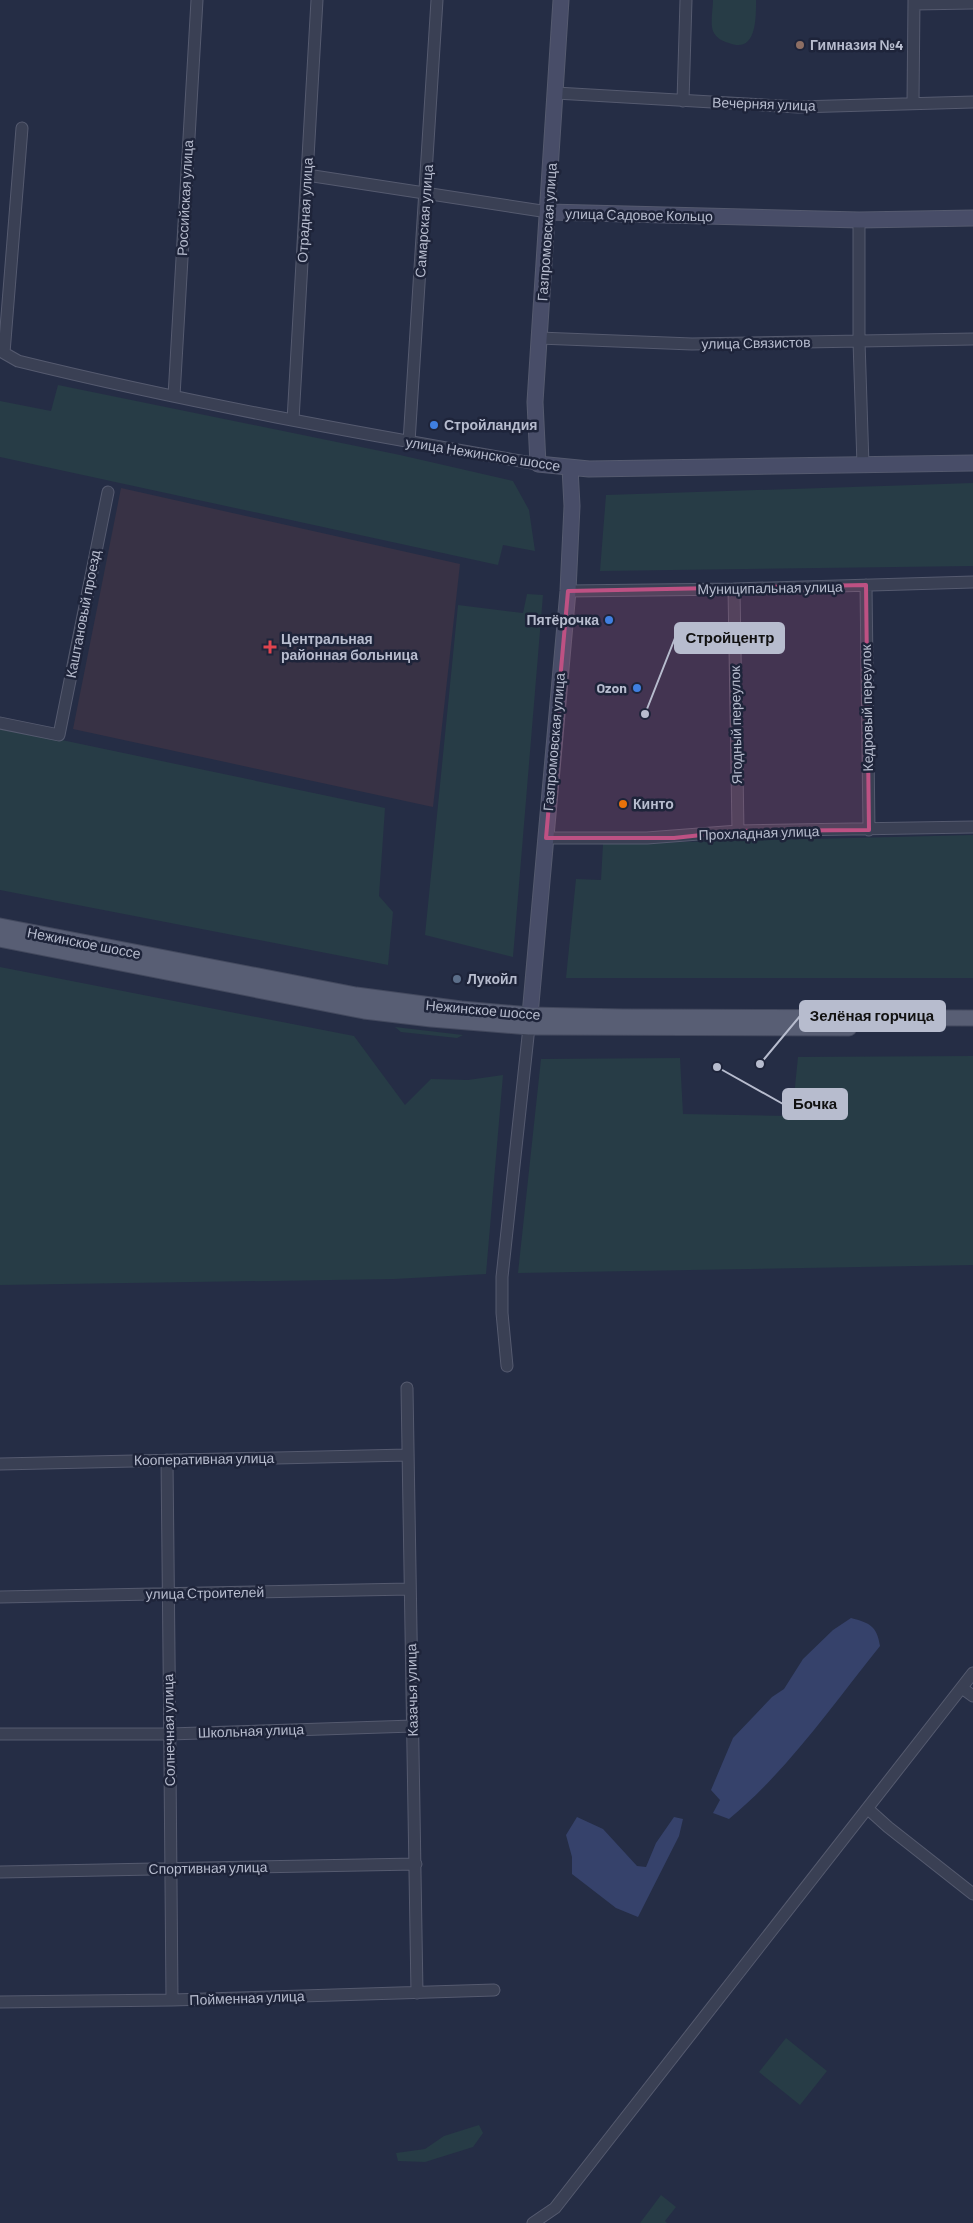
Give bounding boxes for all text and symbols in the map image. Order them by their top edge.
place label: Гимназия №4 [810,36,904,53]
marker: Гимназия №4 [794,39,806,51]
street label: Вечерняя улица [712,93,816,114]
street label: Российская улица [173,139,196,256]
street label: Отрадная улица [293,157,316,263]
street label: Газпромовская улица [533,162,560,302]
street label: Самарская улица [411,164,436,278]
street label: улица Садовое Кольцо [565,205,713,224]
street label: улица Связистов [701,333,811,352]
place label: Стройландия [444,416,537,433]
marker: Стройландия [428,419,440,431]
street label: улица Нежинское шоссе [405,433,562,474]
street label: Каштановый проезд [62,549,103,679]
street label: Муниципальная улица [697,578,843,597]
place label: Пятёрочка [526,611,599,628]
marker: Пятёрочка [603,614,615,626]
callout: Стройцентр [675,623,784,653]
text: Стройцентр [686,628,774,646]
place label: Центральная районная больница [281,630,418,663]
marker: Центральная районная больница [263,640,277,654]
street label: Кедровый переулок [857,643,876,772]
street label: Ягодный переулок [726,665,745,784]
street label: Газпромовская улица [539,672,568,812]
place label: Ozon [596,679,627,696]
marker: Ozon [631,682,643,694]
place label: Кинто [633,795,674,812]
marker: Кинто [617,798,629,810]
street label: Прохладная улица [698,822,820,843]
street label: Нежинское шоссе [26,923,142,962]
place label: Лукойл [467,970,517,987]
marker: Лукойл [451,973,463,985]
street label: Нежинское шоссе [425,996,541,1023]
callout: Зелёная горчица [800,1001,945,1031]
text: Зелёная горчица [810,1006,935,1024]
callout: Бочка [783,1089,847,1119]
text: Бочка [793,1094,838,1112]
street label: Кооперативная улица [134,1449,275,1468]
street label: улица Строителей [146,1583,264,1602]
street label: Казачья улица [402,1643,421,1737]
street label: Солнечная улица [159,1673,178,1786]
street label: Школьная улица [197,1720,305,1741]
street label: Спортивная улица [148,1858,268,1877]
street label: Пойменная улица [189,1987,305,2008]

